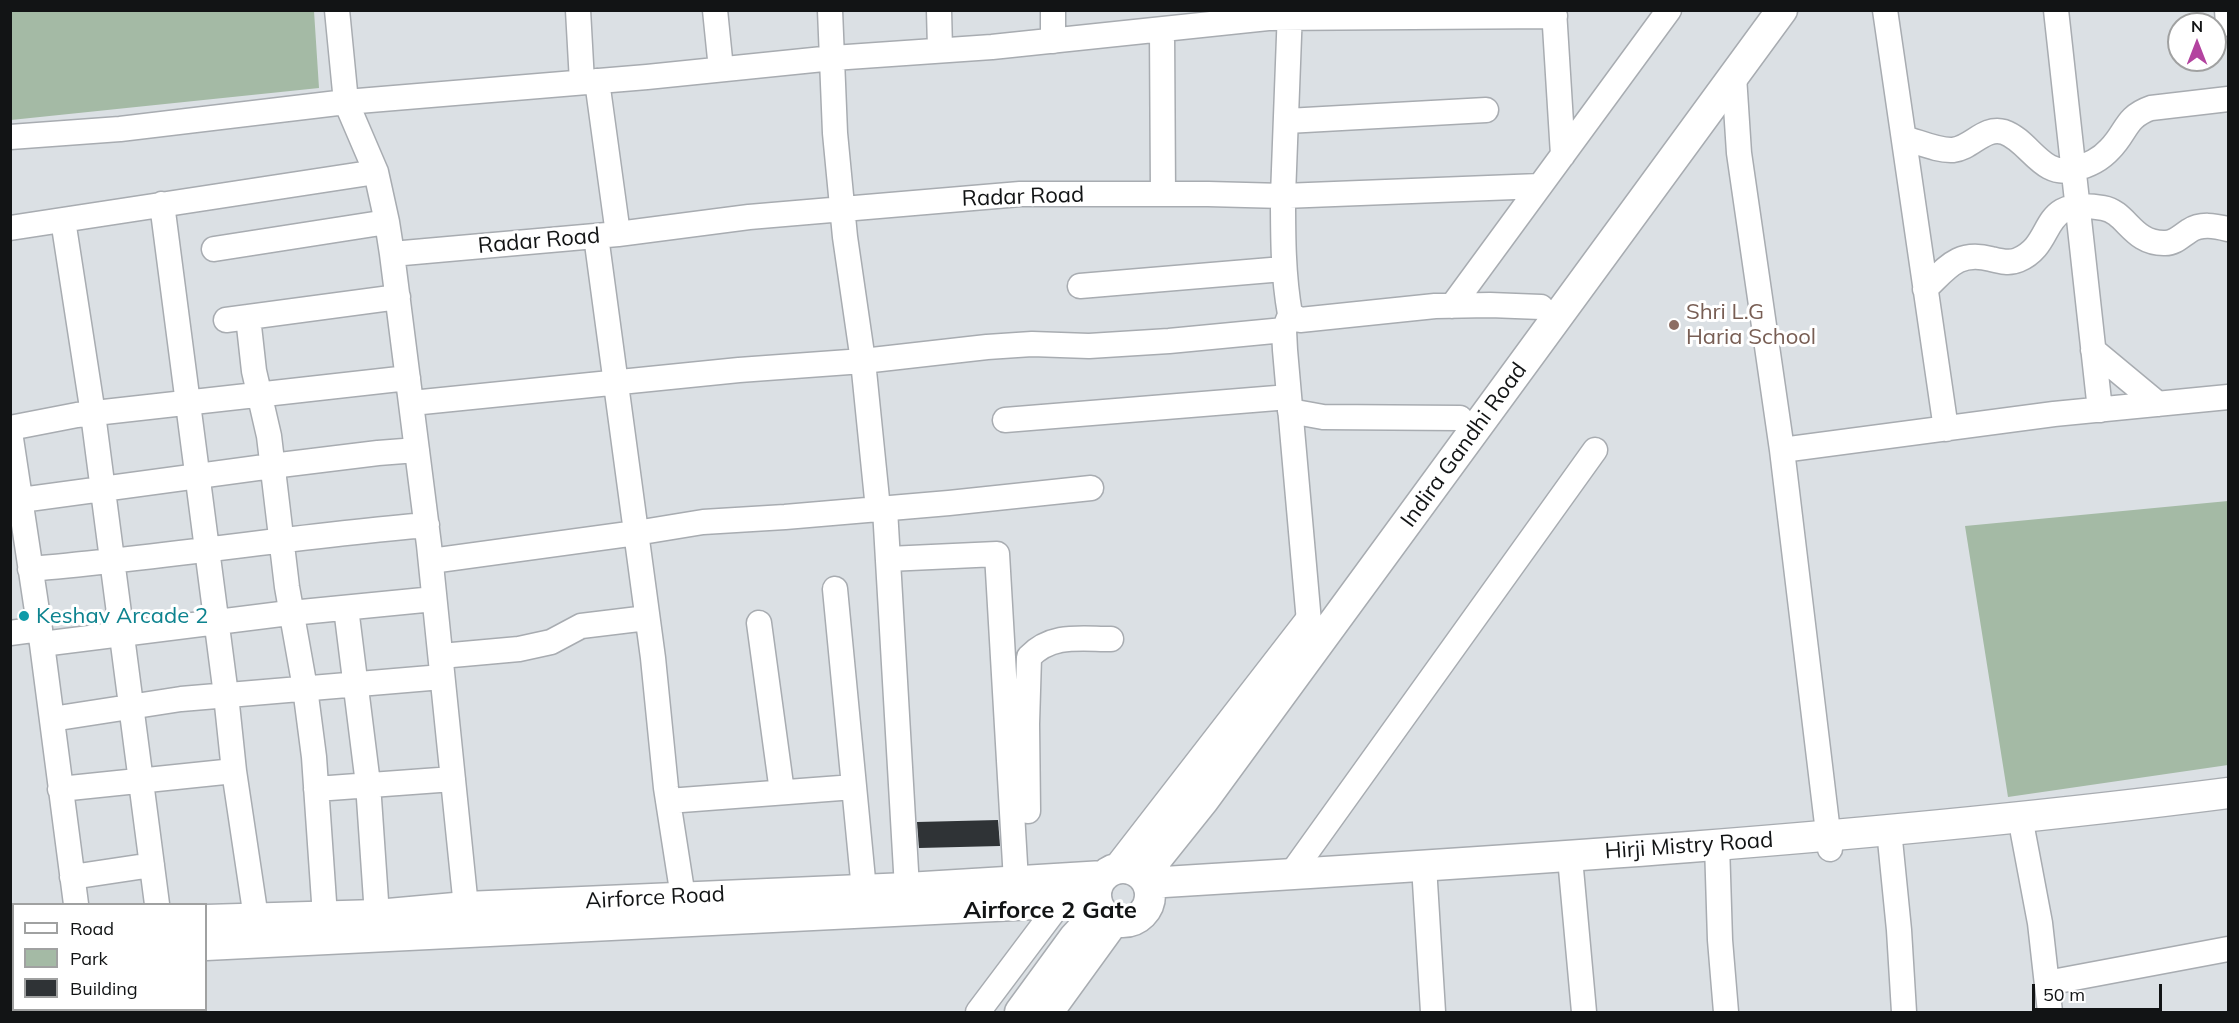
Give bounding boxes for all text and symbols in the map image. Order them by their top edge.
north arrow [2167,12,2227,72]
text: N [2191,16,2203,36]
street label: Radar Road [961,182,1085,212]
street label: Radar Road [477,223,601,259]
place label: Shri L.G Haria School [1686,299,1816,350]
marker: Shri L.G Haria School [1667,318,1681,332]
street label: Indira Gandhi Road [1395,358,1533,532]
place label: Keshav Arcade 2 [36,603,208,629]
marker: Keshav Arcade 2 [17,609,31,623]
street label: Hirji Mistry Road [1604,827,1774,865]
street label: Airforce Road [584,881,726,915]
district label: Airforce 2 Gate [963,897,1137,925]
legend [12,903,207,1011]
text: Road [70,917,114,940]
text: Park [70,947,108,970]
scale bar [2035,972,2166,1010]
text: Building [70,977,138,1000]
text: 50 m [2043,983,2085,1006]

